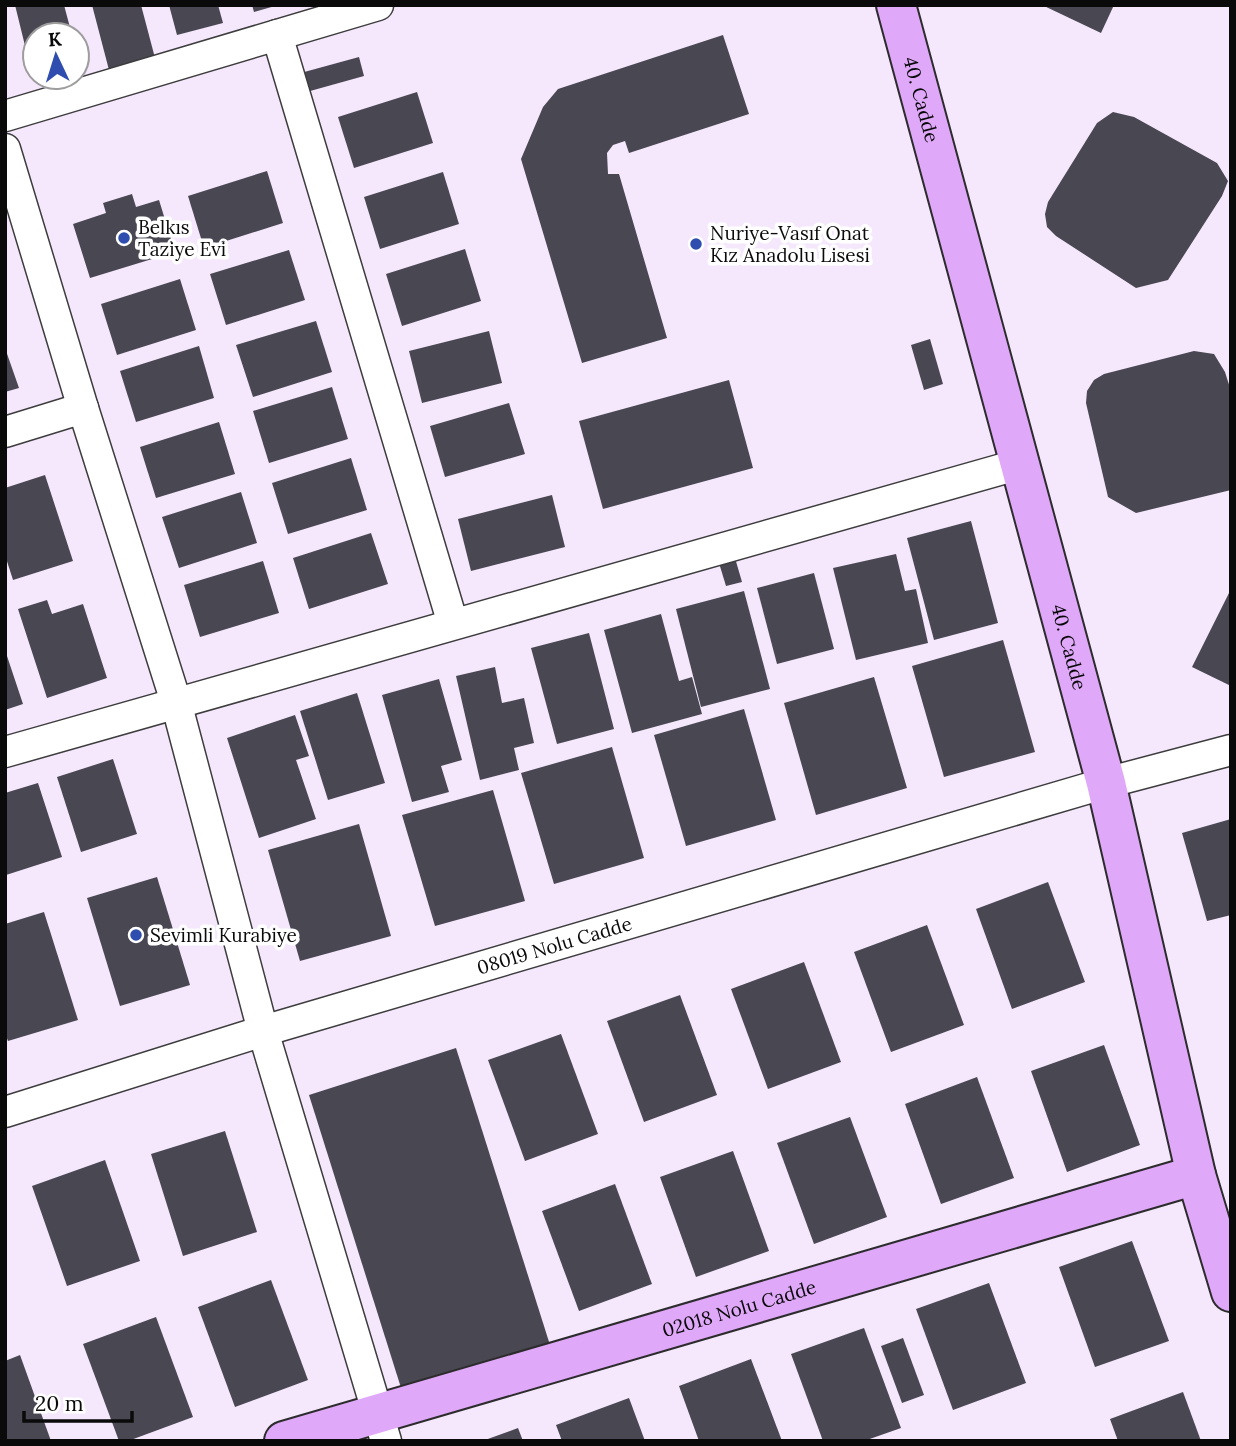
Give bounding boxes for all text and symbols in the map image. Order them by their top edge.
north arrow [21,21,91,91]
text: K [47,27,63,51]
street label: 40. Cadde [899,54,945,145]
place label: Belkıs Taziye Evi [138,215,226,261]
place label: Nuriye-Vasıf Onat Kız Anadolu Lisesi [710,221,870,267]
marker: Belkıs Taziye Evi [116,230,132,246]
marker: Nuriye-Vasıf Onat Kız Anadolu Lisesi [688,236,704,252]
street label: 40. Cadde [1046,602,1092,692]
street label: 08019 Nolu Cadde [474,911,635,979]
place label: Sevimli Kurabiye [150,923,297,947]
marker: Sevimli Kurabiye [128,927,144,943]
street label: 02018 Nolu Cadde [659,1274,819,1342]
scale bar [24,1380,133,1424]
text: 20 m [35,1390,84,1417]

